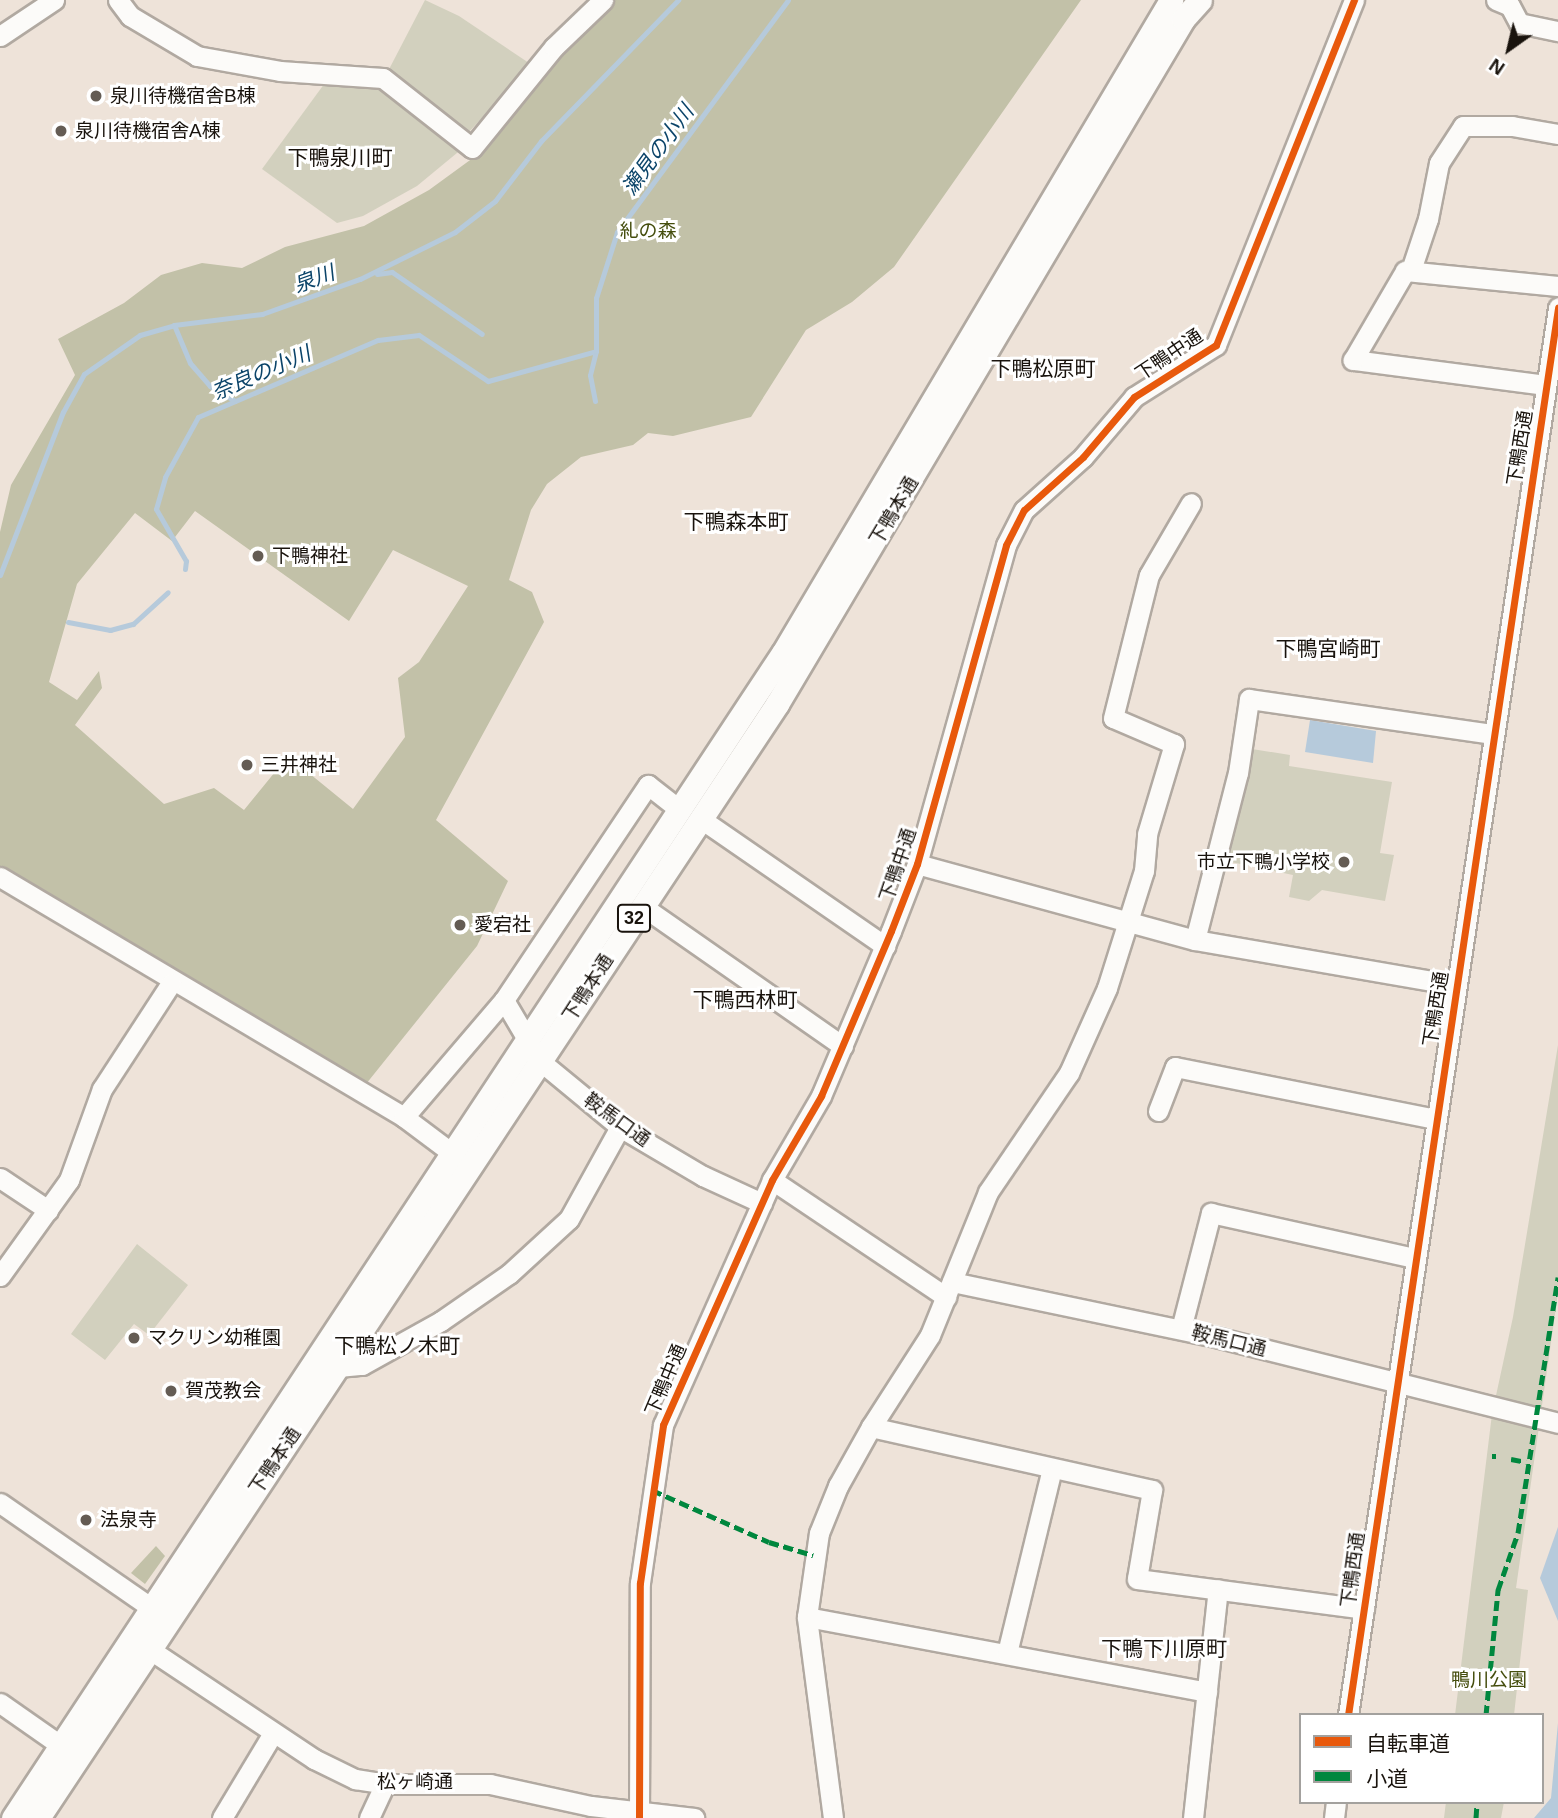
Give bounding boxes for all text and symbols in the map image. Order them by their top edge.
north arrow [1474,14,1544,84]
text: N [1485,54,1509,79]
place label: 泉川待機宿舎B棟 [110,85,256,107]
marker: 泉川待機宿舎B棟 [88,88,104,104]
water label: 瀬見の小川 [617,100,699,200]
place label: 泉川待機宿舎A棟 [75,120,221,142]
marker: 泉川待機宿舎A棟 [53,123,69,139]
district label: 下鴨泉川町 [288,145,392,171]
park label: 糺の森 [620,220,676,242]
water label: 泉川 [290,260,338,298]
street label: 下鴨中通 [1131,324,1207,386]
water label: 奈良の小川 [208,341,314,405]
district label: 下鴨松原町 [991,356,1095,382]
street label: 下鴨西通 [1503,409,1537,487]
street label: 下鴨本通 [865,473,923,549]
district label: 下鴨森本町 [684,509,788,535]
place label: 下鴨神社 [272,545,348,567]
marker: 下鴨神社 [250,548,266,564]
district label: 下鴨宮崎町 [1276,636,1380,662]
place label: 三井神社 [261,754,337,776]
marker: 三井神社 [239,757,255,773]
street label: 下鴨中通 [875,825,921,905]
place label: 市立下鴨小学校 [1197,851,1330,873]
marker: 市立下鴨小学校 [1336,854,1352,870]
road number: 32 [616,903,652,932]
place label: 愛宕社 [474,914,531,936]
marker: 愛宕社 [452,917,468,933]
street label: 下鴨本通 [558,950,618,1026]
street label: 下鴨西通 [1419,970,1453,1048]
district label: 下鴨西林町 [693,987,797,1013]
street label: 鞍馬口通 [580,1088,654,1152]
street label: 鞍馬口通 [1189,1321,1269,1361]
place label: マクリン幼稚園 [148,1327,281,1349]
marker: マクリン幼稚園 [126,1330,142,1346]
district label: 下鴨松ノ木町 [334,1333,460,1359]
street label: 下鴨中通 [641,1341,691,1419]
place label: 賀茂教会 [185,1380,261,1402]
marker: 賀茂教会 [163,1383,179,1399]
street label: 下鴨本通 [244,1423,306,1499]
place label: 法泉寺 [100,1509,157,1531]
marker: 法泉寺 [78,1512,94,1528]
street label: 下鴨西通 [1336,1531,1370,1609]
district label: 下鴨下川原町 [1101,1636,1227,1662]
park label: 鴨川公園 [1451,1669,1527,1691]
legend [1299,1713,1544,1804]
text: 自転車道 [1366,1732,1450,1755]
text: 小道 [1366,1767,1408,1790]
street label: 松ヶ崎通 [377,1771,453,1793]

